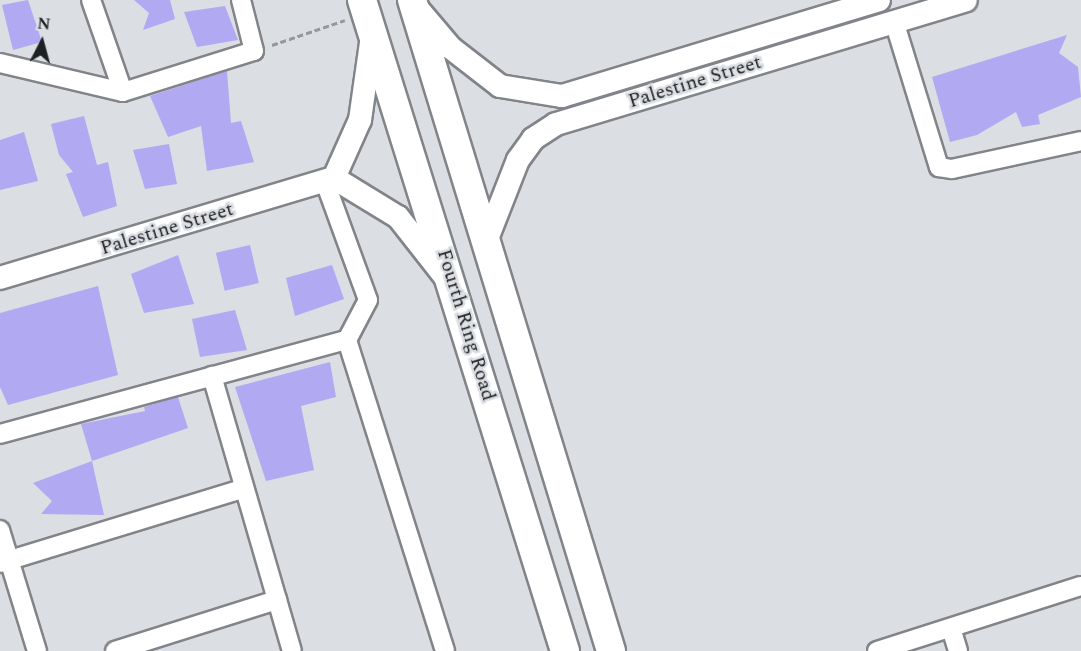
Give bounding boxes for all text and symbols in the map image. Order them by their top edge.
text: N [36,11,52,37]
north arrow [12,12,72,72]
street label: Palestine Street [625,50,765,114]
street label: Palestine Street [97,197,237,261]
street label: Fourth Ring Road [432,246,500,404]

